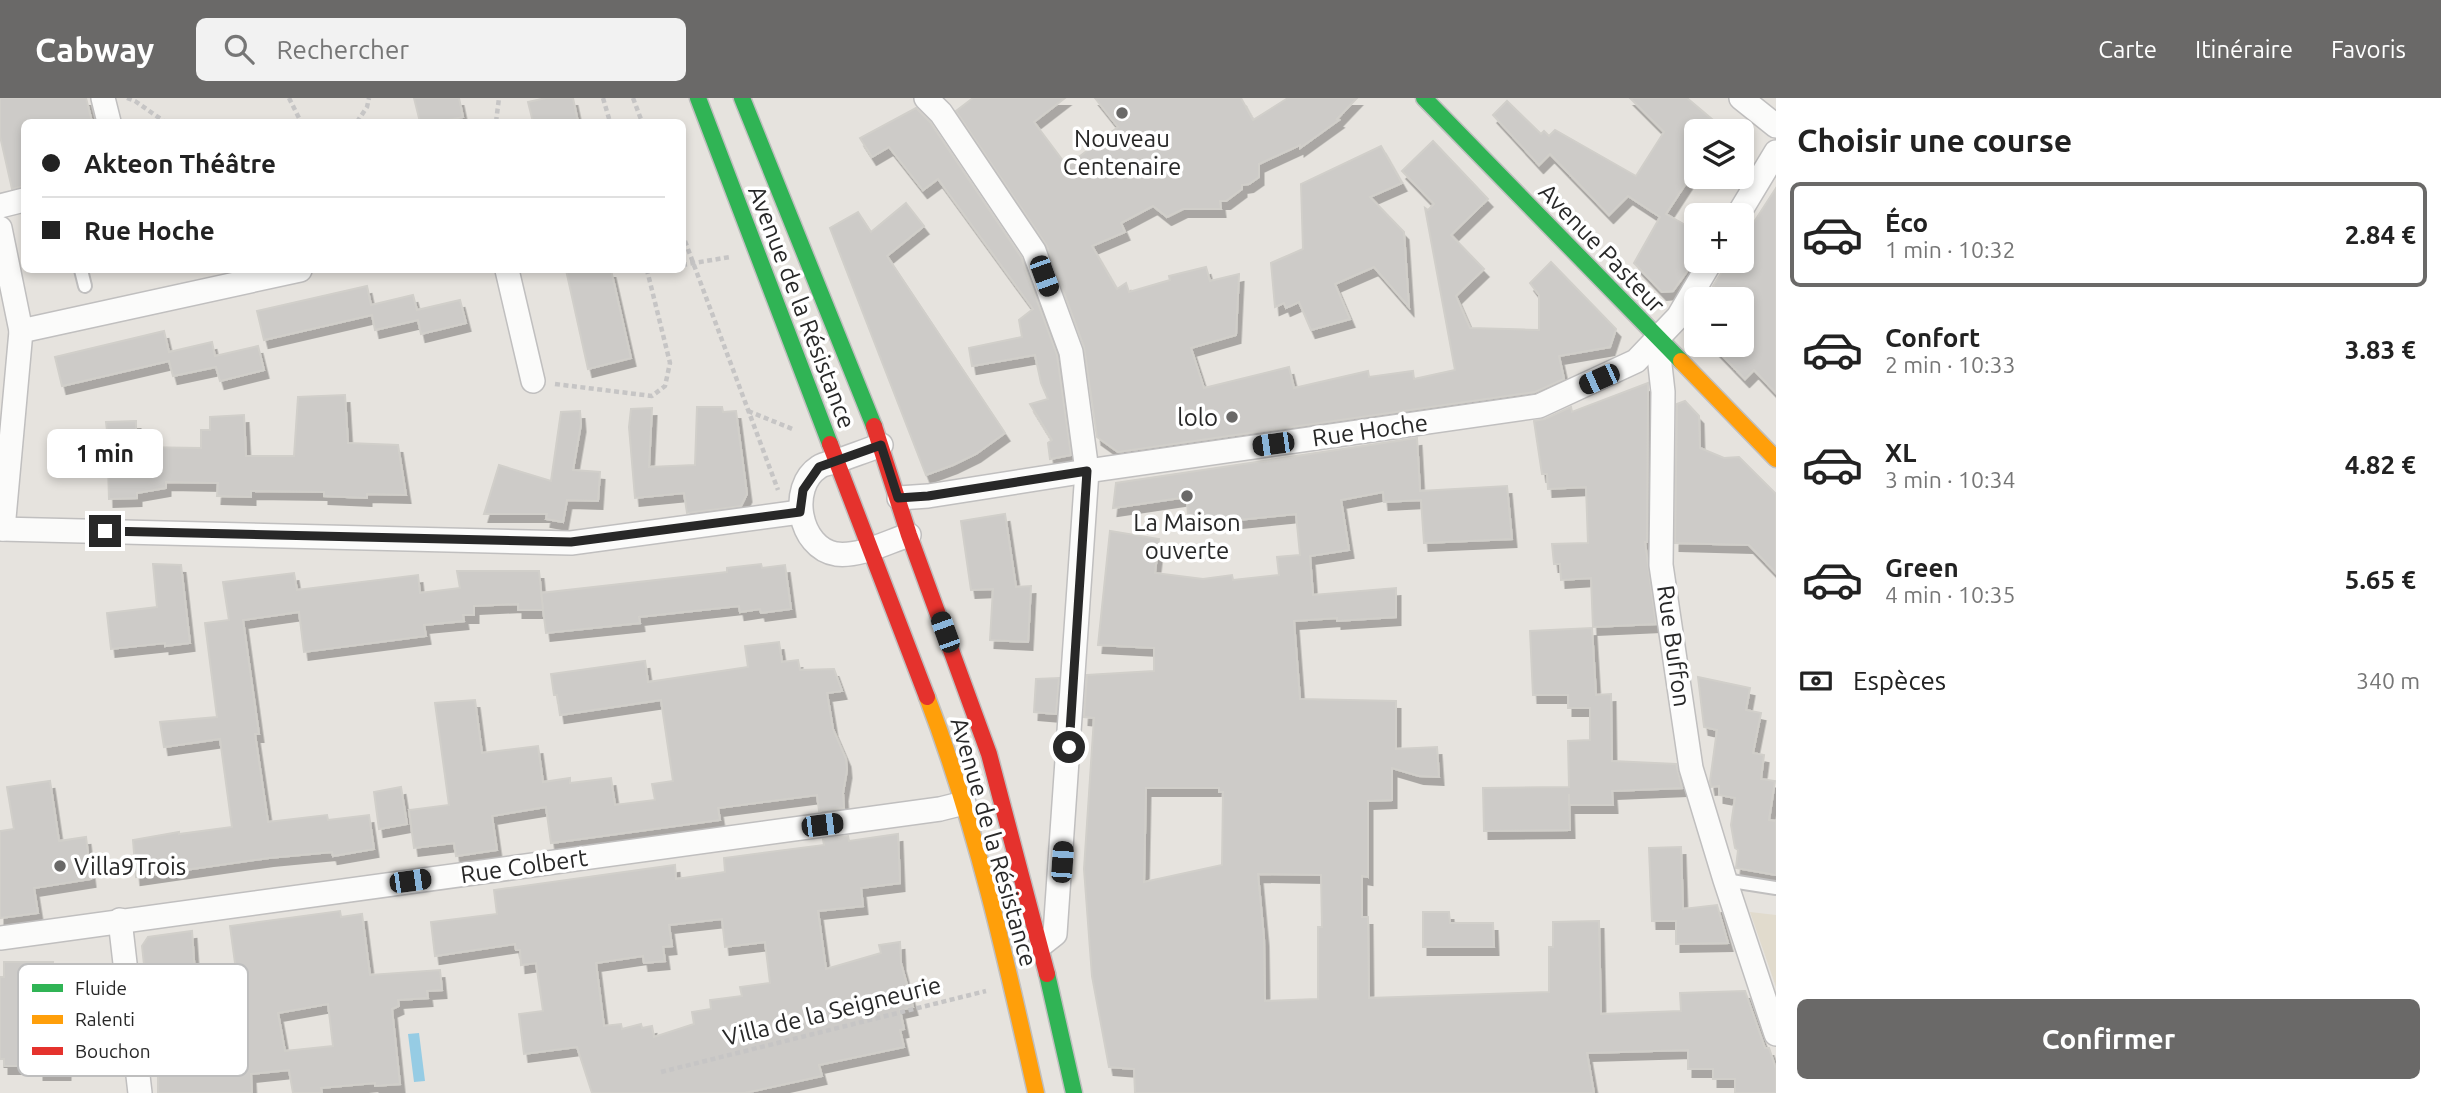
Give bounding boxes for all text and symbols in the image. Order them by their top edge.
search box [196,18,686,81]
icon: search [220,30,258,68]
text: Cabway [35,31,154,68]
text: Rechercher [276,35,409,64]
text: Carte [2098,36,2157,63]
text: Itinéraire [2195,36,2293,63]
text: Favoris [2331,36,2406,63]
marker: Nouveau Centenaire [1114,105,1130,121]
map controls [1684,119,1754,357]
button: layers [1684,119,1754,189]
text: Choisir une course [1797,122,2072,158]
place label: Nouveau Centenaire [1063,125,1181,180]
text: Akteon Théâtre [84,149,276,178]
street label: Avenue Pasteur [1534,178,1670,318]
street label: Avenue de la Résistance [743,182,861,432]
button: + [1684,203,1754,273]
icon: car [1801,203,1864,266]
text: Éco [1885,208,1928,237]
text: Rue Hoche [84,216,215,245]
text: 2.84 € [2345,220,2416,249]
text: 1 min · 10:32 [1885,237,2016,262]
car [1027,253,1062,299]
button: − [1684,287,1754,357]
icon: car [1801,318,1864,381]
text: Confort [1885,323,1980,352]
text: 3.83 € [2345,335,2416,364]
text: 2 min · 10:33 [1885,352,2016,377]
car [1576,361,1623,397]
place label: lolo [1177,404,1218,431]
marker: lolo [1224,409,1240,425]
street label: Rue Hoche [1311,409,1429,451]
callout: 1 min [47,430,163,478]
car [1251,431,1296,457]
icon: car [1801,433,1864,496]
text: XL [1885,438,1916,467]
text: 1 min [76,441,134,466]
text: 4.82 € [2345,450,2416,479]
text: 3 min · 10:34 [1885,467,2016,492]
marker: La Maison ouverte [1179,488,1195,504]
place label: La Maison ouverte [1133,509,1241,564]
route end [89,515,121,547]
icon: car [1801,548,1864,611]
text: Green [1885,553,1959,582]
text: 5.65 € [2345,565,2416,594]
text: 4 min · 10:35 [1885,582,2016,607]
street label: Rue Buffon [1652,584,1696,708]
car [928,609,963,655]
icon: cash [1797,662,1835,700]
text: Espèces [1853,666,1946,695]
text: 340 m [2356,668,2420,693]
street label: Avenue de la Résistance [945,714,1043,970]
route start [1053,731,1085,763]
car [800,812,845,838]
car [1051,840,1074,884]
street label: Rue Colbert [459,844,590,888]
place label: Villa9Trois [74,853,186,880]
marker: Villa9Trois [52,858,68,874]
car [388,868,433,894]
legend [18,964,248,1076]
street label: Villa de la Seigneurie [720,971,944,1051]
text: Fluide [75,977,127,999]
button: Confirmer [1797,999,2420,1079]
text: Ralenti [75,1008,135,1030]
text: Bouchon [75,1040,151,1062]

